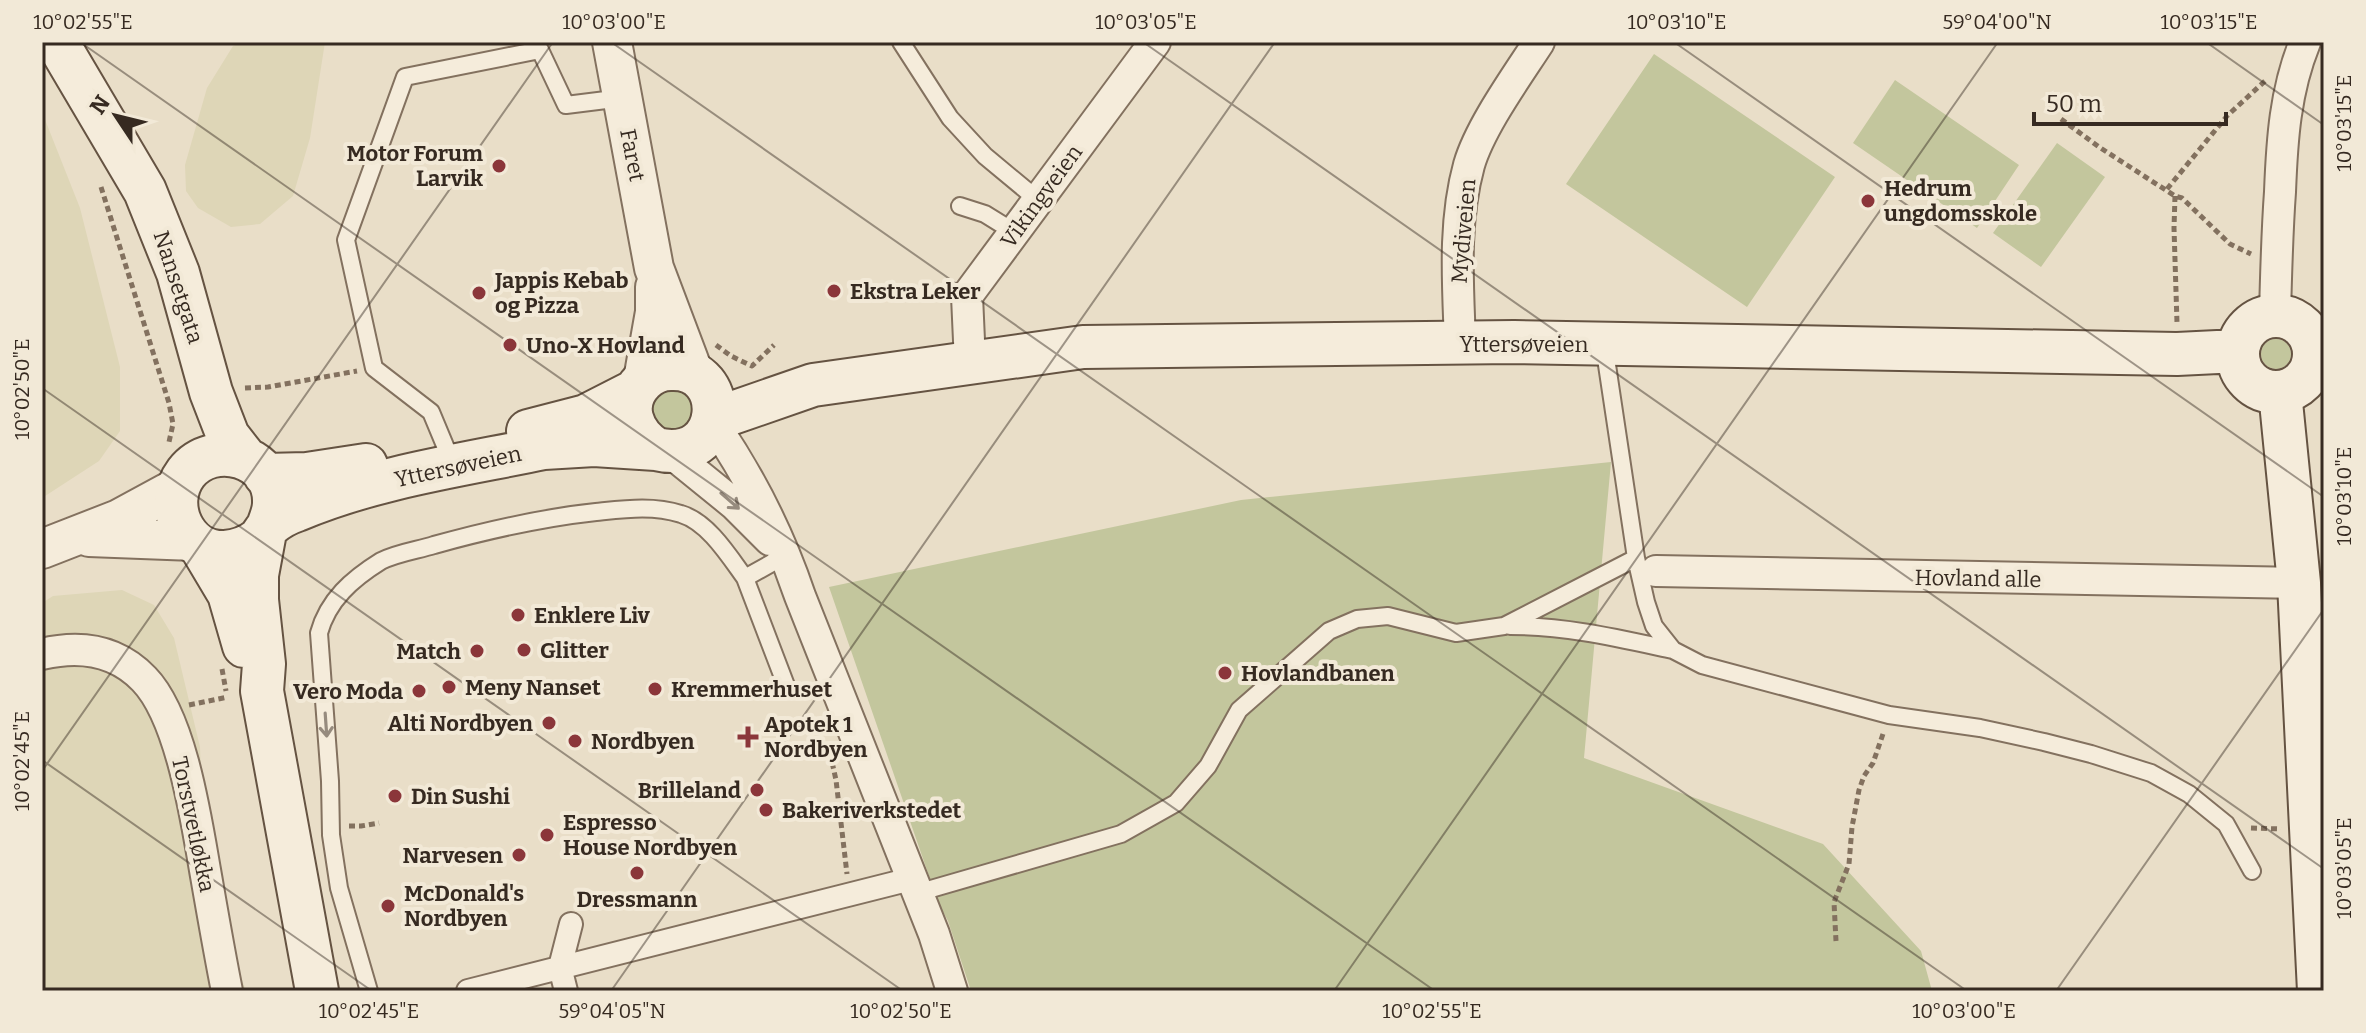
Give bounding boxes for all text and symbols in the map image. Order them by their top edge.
text: 10°02'55"E [33,10,133,34]
text: 10°03'00"E [562,10,666,34]
text: 10°03'05"E [1095,10,1197,34]
text: 10°03'10"E [1628,10,1726,34]
text: 59°04'00"N [1942,10,2052,34]
text: 10°03'15"E [2161,10,2257,34]
text: 10°03'15"E [2332,75,2356,171]
north arrow [76,76,156,156]
scale bar [2034,76,2226,126]
text: N [84,90,116,120]
text: 50 m [2046,90,2102,118]
street label: Faret [614,127,651,184]
street label: Vikingveien [995,139,1088,253]
place label: Motor Forum Larvik [347,140,483,192]
marker: Motor Forum Larvik [490,157,508,175]
place label: Hedrum ungdomsskole [1884,175,2037,227]
street label: Mydiveien [1445,177,1482,285]
marker: Hedrum ungdomsskole [1859,192,1877,210]
street label: Nansetgata [148,227,209,347]
place label: Jappis Kebab og Pizza [494,267,628,319]
place label: Ekstra Leker [850,278,981,305]
marker: Ekstra Leker [825,282,843,300]
marker: Jappis Kebab og Pizza [470,284,488,302]
street label: Yttersøveien [1460,331,1589,358]
place label: Uno-X Hovland [526,332,685,359]
marker: Uno-X Hovland [501,336,519,354]
text: 10°02'50"E [10,338,34,440]
street label: Yttersøveien [392,440,524,493]
text: 10°03'10"E [2332,447,2356,545]
one-way arrow [719,492,739,510]
street label: Hovland alle [1914,564,2042,593]
place label: Enklere Liv [534,602,651,629]
marker: Enklere Liv [509,606,527,624]
place label: Glitter [540,637,610,664]
place label: Match [396,638,461,665]
marker: Glitter [515,641,533,659]
marker: Match [468,642,486,660]
place label: Hovlandbanen [1241,660,1395,687]
marker: Hovlandbanen [1216,664,1234,682]
place label: Meny Nanset [465,674,601,701]
place label: Kremmerhuset [671,676,832,703]
place label: Vero Moda [293,678,404,705]
marker: Meny Nanset [440,678,458,696]
marker: Kremmerhuset [646,680,664,698]
marker: Vero Moda [410,682,428,700]
place label: Alti Nordbyen [387,710,533,737]
text: 10°02'45"E [10,711,34,811]
one-way arrow [319,711,334,738]
place label: Apotek 1 Nordbyen [764,711,867,763]
marker: Alti Nordbyen [540,714,558,732]
place label: Nordbyen [591,728,694,755]
marker: Apotek 1 Nordbyen [739,728,757,746]
marker: Nordbyen [566,732,584,750]
street label: Torstvetløkka [166,754,221,894]
place label: Brilleland [638,777,741,804]
marker: Brilleland [748,781,766,799]
place label: Din Sushi [411,783,510,810]
marker: Din Sushi [386,787,404,805]
place label: Bakeriverkstedet [782,797,962,824]
marker: Bakeriverkstedet [757,801,775,819]
place label: Espresso House Nordbyen [563,809,737,861]
text: 10°03'05"E [2332,817,2356,919]
marker: Espresso House Nordbyen [538,826,556,844]
place label: Narvesen [402,842,503,869]
marker: Narvesen [510,846,528,864]
marker: Dressmann [628,864,646,882]
place label: McDonald's Nordbyen [404,880,524,932]
place label: Dressmann [577,886,697,913]
marker: McDonald's Nordbyen [379,897,397,915]
text: 10°02'45"E [319,999,419,1023]
text: 59°04'05"N [559,999,666,1023]
text: 10°02'50"E [850,999,952,1023]
text: 10°02'55"E [1382,999,1482,1023]
text: 10°03'00"E [1912,999,2016,1023]

